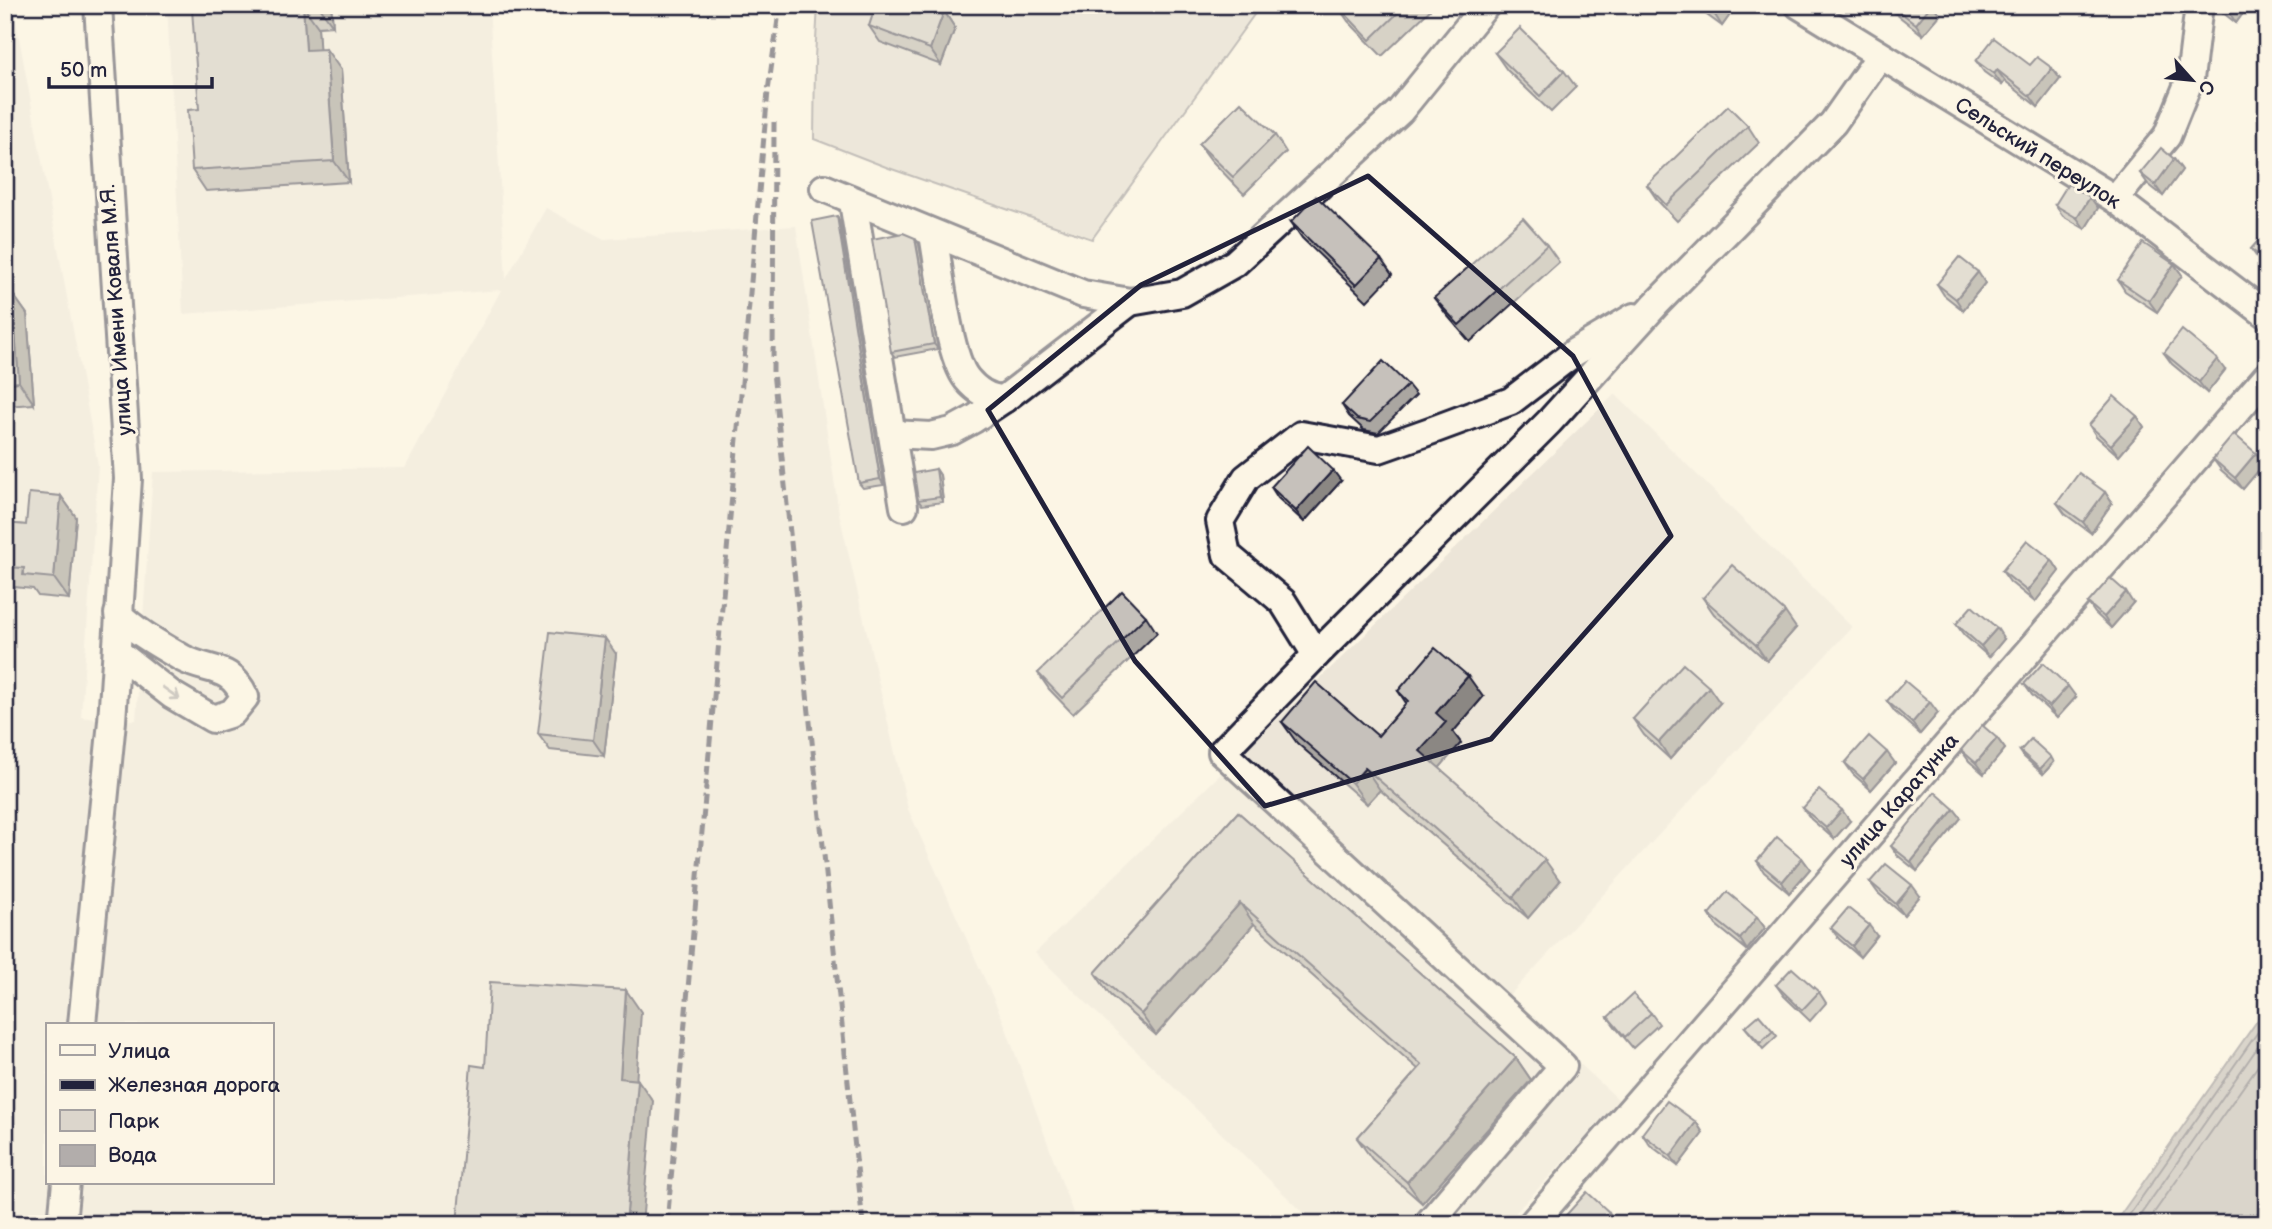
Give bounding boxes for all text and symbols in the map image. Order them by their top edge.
scale bar [49,46,212,90]
north arrow [2156,46,2226,116]
text: 50 m [60,58,107,83]
text: С [2193,76,2219,98]
street label: Сельский переулок [1950,92,2125,214]
street label: улица Имени Коваля М.Я. [95,184,138,436]
one-way arrow [161,686,180,700]
street label: улица Каратунка [1835,728,1964,872]
legend [46,1023,273,1184]
text: Улица [108,1039,171,1064]
text: Железная дорога [108,1073,281,1098]
text: Парк [108,1109,159,1134]
text: Вода [108,1143,157,1168]

